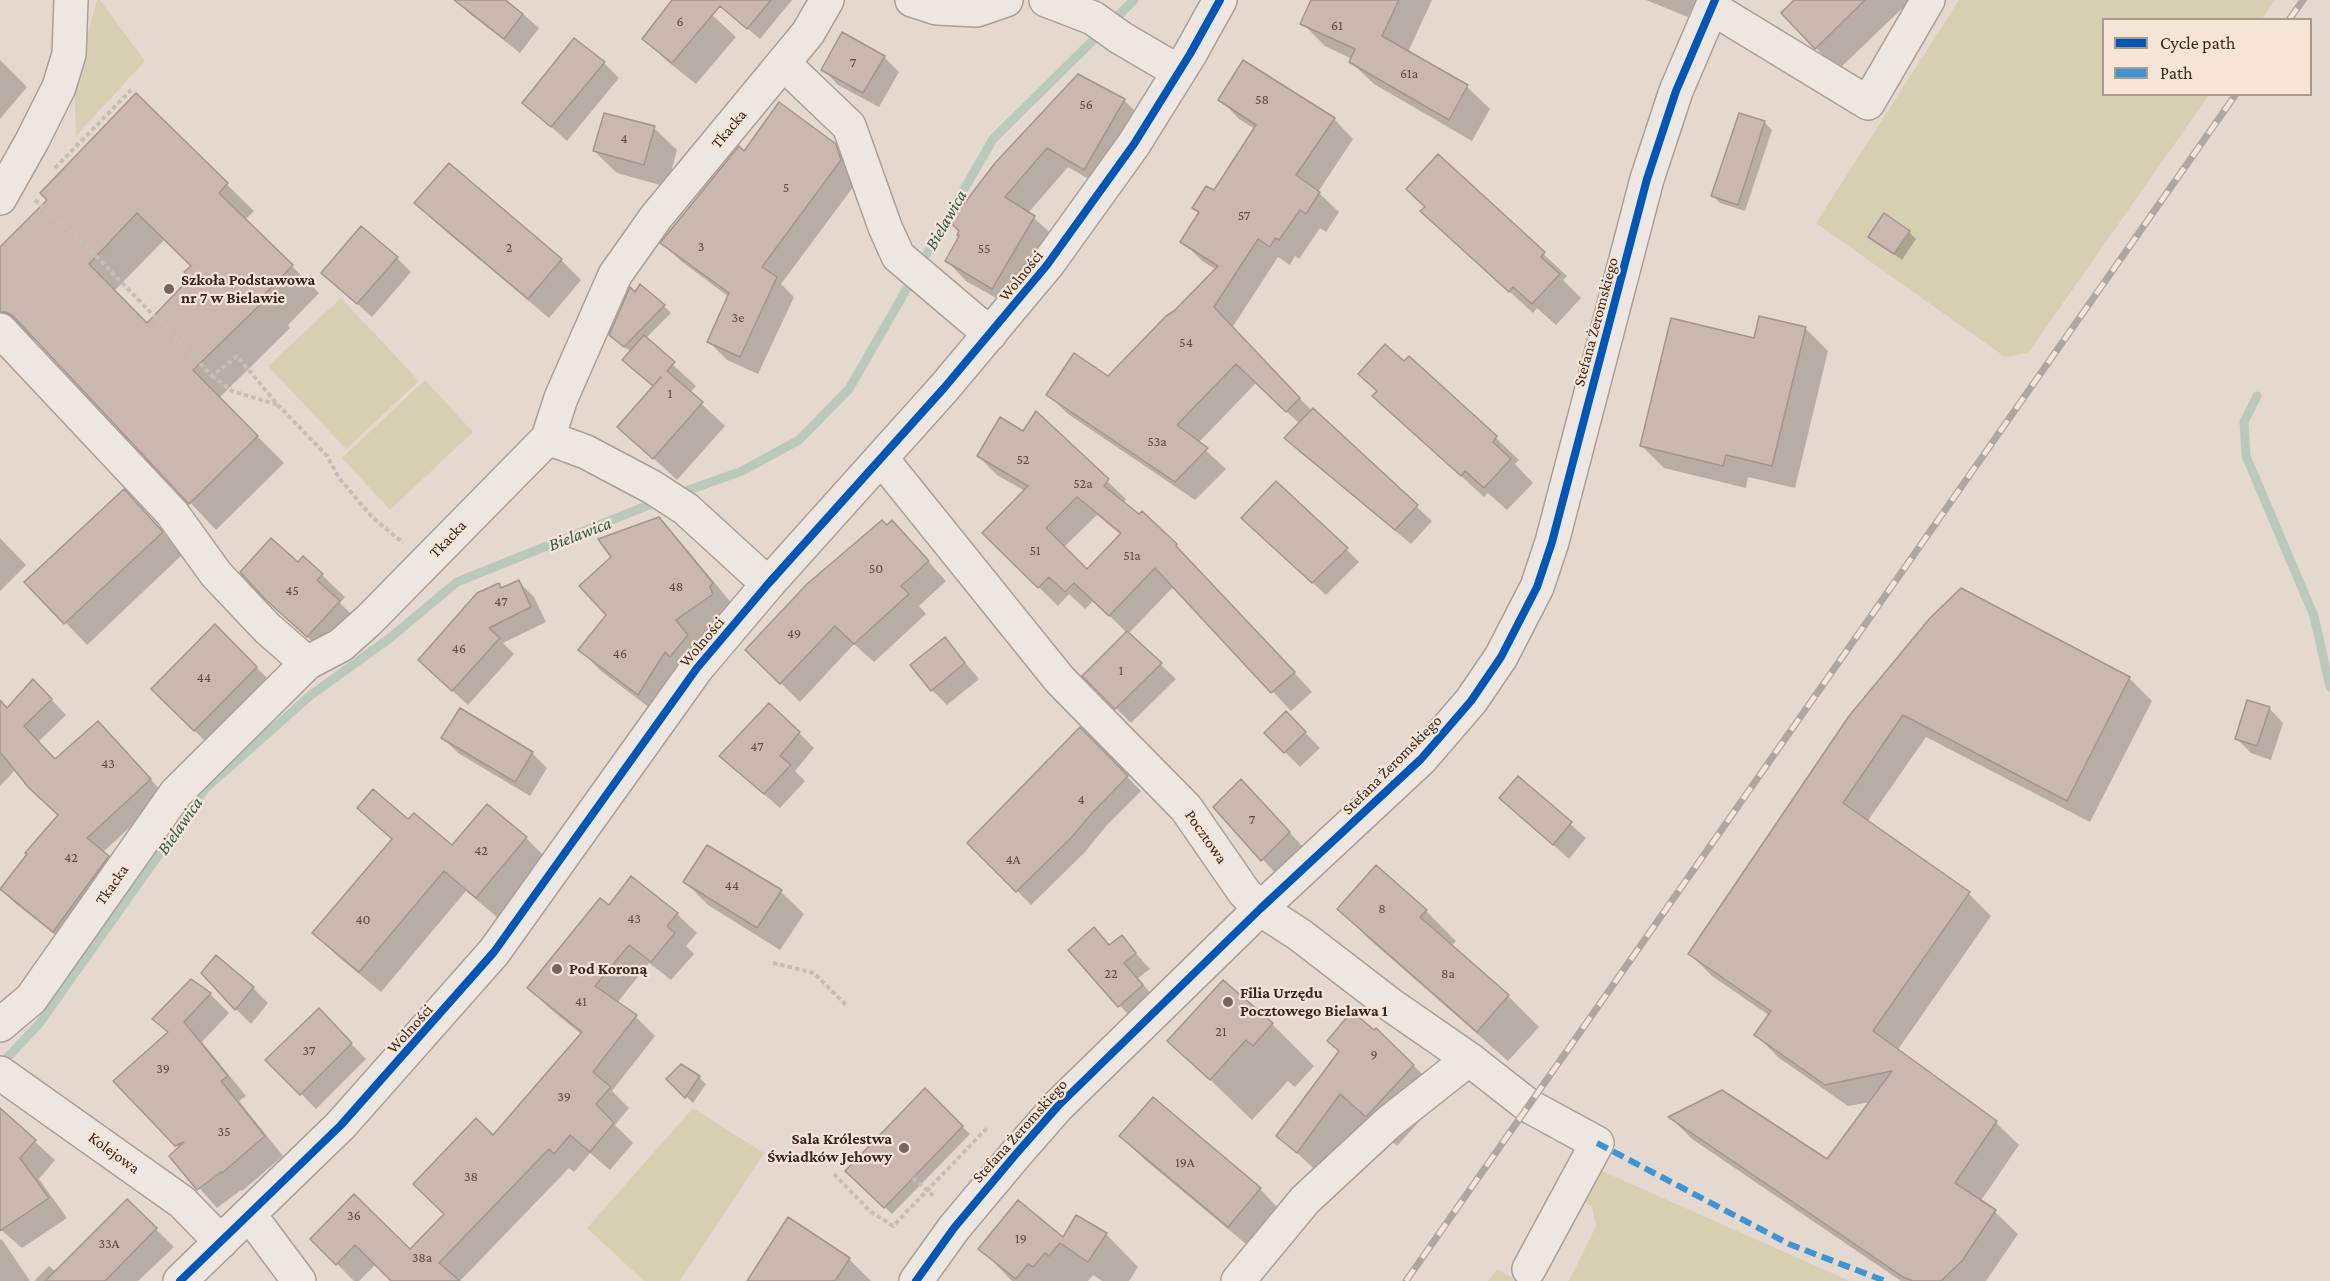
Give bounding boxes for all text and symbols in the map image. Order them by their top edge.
house number: 6 [676,14,684,30]
house number: 61 [1331,18,1343,34]
legend [2102,18,2312,96]
text: Cycle path [2160,33,2235,53]
house number: 7 [850,55,856,71]
text: Path [2160,63,2193,83]
house number: 61a [1400,66,1418,82]
house number: 58 [1255,92,1269,108]
house number: 56 [1079,97,1093,113]
street label: Tkacka [707,106,751,152]
house number: 4 [620,131,628,147]
house number: 5 [783,180,789,196]
water label: Bielawica [920,186,972,254]
house number: 57 [1238,208,1250,224]
house number: 3 [698,239,704,255]
house number: 2 [506,240,512,256]
house number: 55 [977,241,991,257]
street label: Wolności [995,247,1047,305]
street label: Stefana Żeromskiego [1570,255,1622,389]
place label: Szkoła Podstawowa nr 7 w Bielawie [181,270,315,308]
marker: Szkoła Podstawowa nr 7 w Bielawie [162,282,176,296]
house number: 3e [732,310,744,326]
house number: 54 [1179,335,1193,351]
house number: 1 [668,386,672,402]
house number: 53a [1147,434,1167,450]
house number: 52 [1017,452,1029,468]
house number: 52a [1073,476,1093,492]
water label: Bielawica [546,512,614,556]
street label: Tkacka [425,516,471,562]
house number: 51 [1029,543,1041,559]
house number: 51a [1123,548,1141,564]
house number: 50 [869,561,883,577]
house number: 48 [669,579,683,595]
house number: 45 [285,583,299,599]
house number: 47 [494,594,508,610]
street label: Wolności [675,613,729,671]
house number: 49 [787,626,801,642]
house number: 46 [452,641,466,657]
house number: 46 [613,646,627,662]
house number: 1 [1119,663,1123,679]
house number: 44 [197,670,211,686]
street label: Stefana Żeromskiego [1338,711,1446,819]
house number: 47 [750,739,764,755]
house number: 43 [101,756,115,772]
house number: 4 [1077,792,1085,808]
water label: Bielawica [152,793,208,859]
street label: Pocztowa [1181,806,1231,868]
house number: 7 [1249,812,1255,828]
house number: 42 [474,843,488,859]
house number: 42 [64,850,78,866]
house number: 4A [1005,852,1021,868]
street label: Tkacka [91,861,133,909]
house number: 44 [725,878,739,894]
house number: 8 [1378,901,1386,917]
house number: 43 [627,911,641,927]
house number: 40 [355,912,371,928]
place label: Pod Koroną [569,959,647,979]
marker: Pod Koroną [550,962,564,976]
house number: 22 [1104,966,1118,982]
house number: 8a [1441,966,1455,982]
place label: Filia Urzędu Pocztowego Bielawa 1 [1240,983,1388,1021]
house number: 41 [575,994,587,1010]
marker: Filia Urzędu Pocztowego Bielawa 1 [1221,995,1235,1009]
street label: Wolności [383,1000,437,1058]
house number: 21 [1215,1024,1227,1040]
house number: 37 [303,1043,315,1059]
house number: 9 [1370,1047,1378,1063]
house number: 39 [156,1061,170,1077]
street label: Stefana Żeromskiego [968,1075,1072,1187]
house number: 39 [557,1089,571,1105]
house number: 35 [217,1124,231,1140]
street label: Kolejowa [84,1128,144,1178]
place label: Sala Królestwa Świadków Jehowy [767,1129,892,1167]
marker: Sala Królestwa Świadków Jehowy [897,1141,911,1155]
house number: 19A [1175,1155,1195,1171]
house number: 38 [464,1169,478,1185]
house number: 36 [347,1208,361,1224]
house number: 19 [1015,1231,1027,1247]
house number: 33A [98,1236,120,1252]
house number: 38a [412,1250,432,1266]

